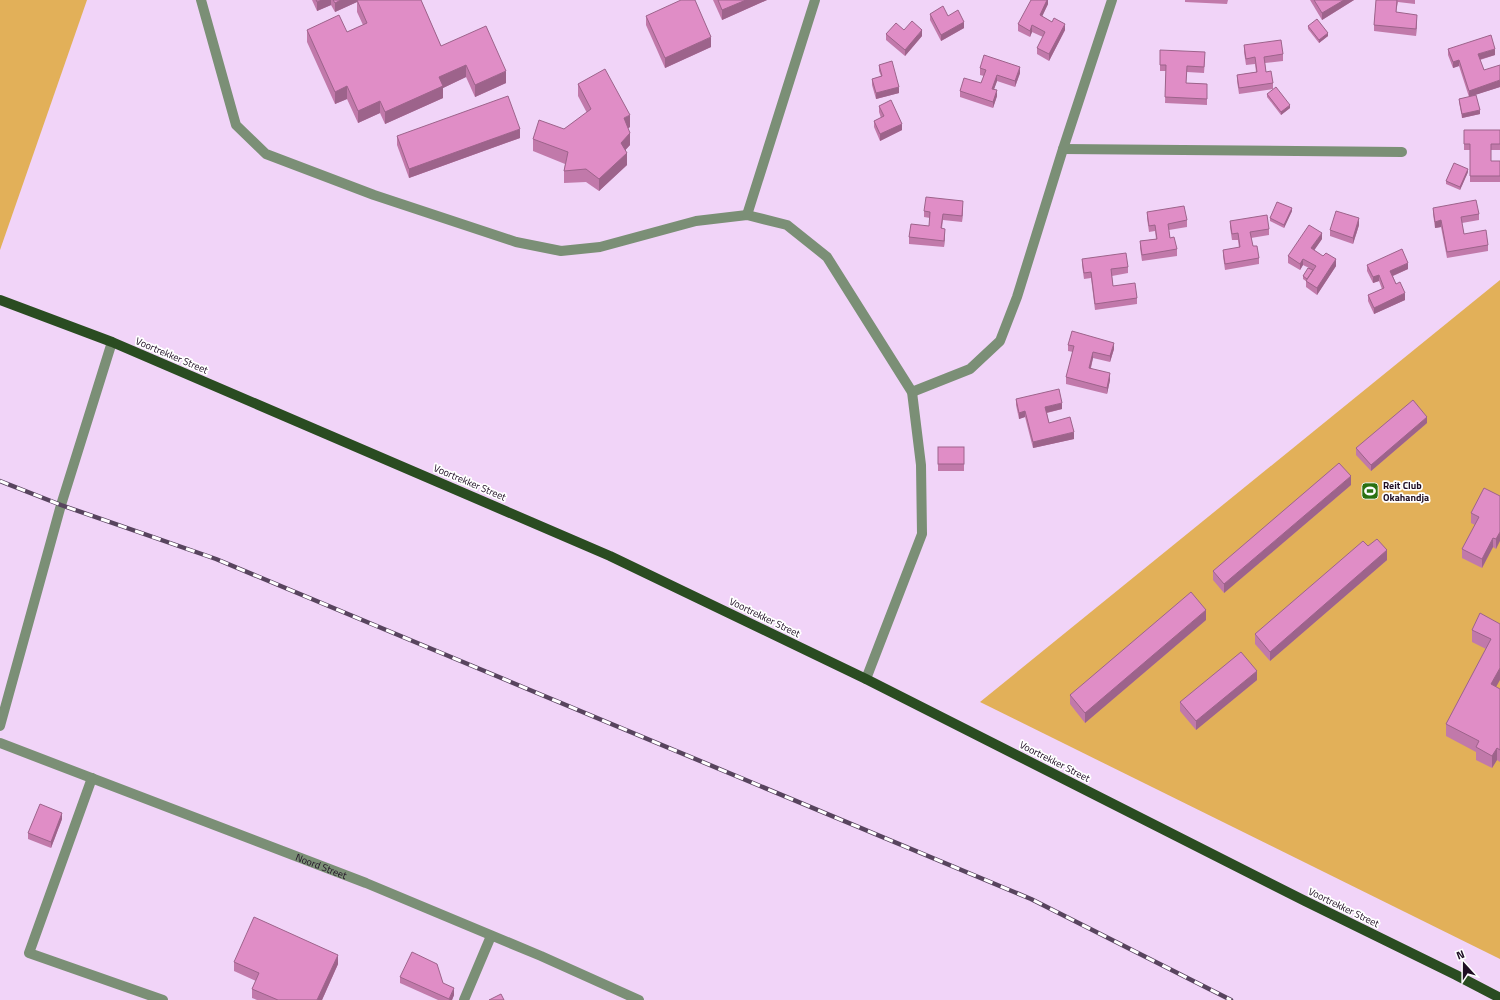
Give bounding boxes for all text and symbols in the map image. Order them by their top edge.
street label: Voortrekker Street [133,333,211,378]
street label: Voortrekker Street [431,460,509,505]
place label: Reit Club Okahandja [1383,478,1429,505]
sports icon: Reit Club Okahandja [1360,481,1380,501]
street label: Voortrekker Street [727,594,803,641]
street label: Voortrekker Street [1017,737,1093,786]
street label: Noord Street [293,850,349,883]
street label: Voortrekker Street [1306,884,1382,931]
north arrow [1444,944,1484,984]
text: N [1454,946,1467,963]

